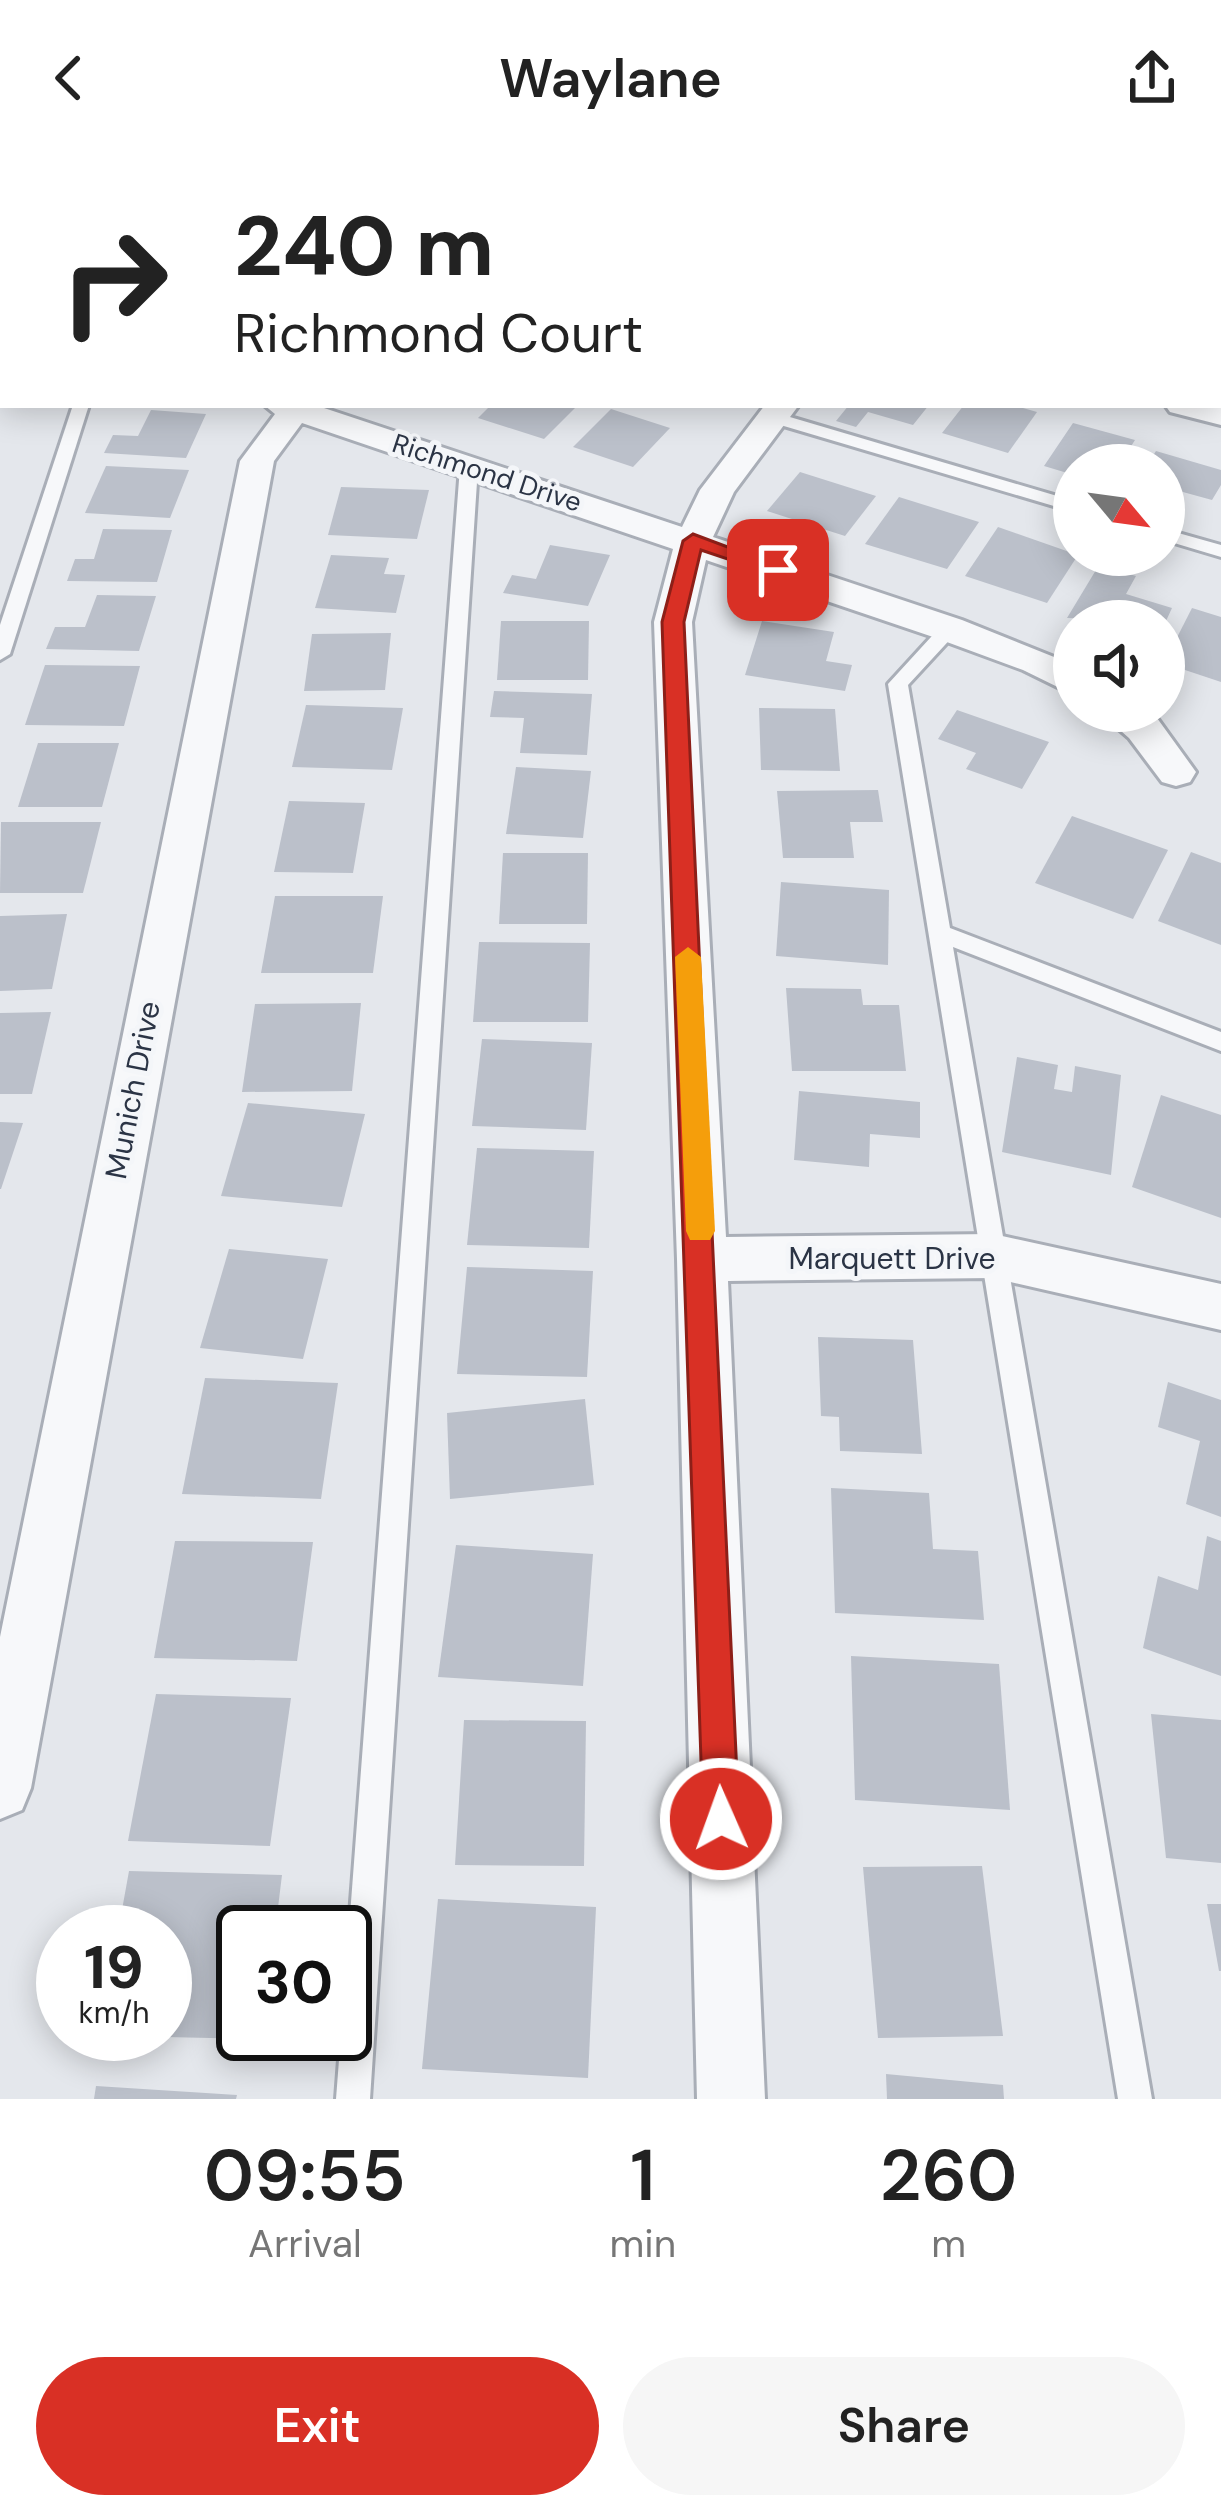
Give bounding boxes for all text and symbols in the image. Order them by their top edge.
text: Waylane [499,43,722,114]
icon: back [36,45,102,111]
icon: share [1119,45,1185,111]
text: 240 m [234,192,494,301]
icon: right [36,204,192,360]
text: Richmond Court [234,298,643,369]
street label: Richmond Drive [388,425,586,520]
north arrow [1053,444,1185,576]
map controls [1053,444,1185,732]
pin [727,519,829,621]
icon: arrive [745,537,811,603]
button: sound [1053,600,1185,732]
street label: Munich Drive [96,998,169,1182]
street label: Marquett Drive [788,1239,996,1278]
position arrow [658,1756,784,1882]
speed limit sign: 30 [216,1905,372,2061]
text: 19 [84,1928,144,2007]
text: km/h [79,1993,149,2032]
text: 09:55 [204,2129,406,2222]
text: 1 [630,2129,655,2222]
text: 260 [880,2129,1017,2222]
text: Arrival [248,2218,362,2269]
text: min [610,2218,676,2269]
text: m [931,2218,966,2269]
button: Exit [36,2357,599,2495]
button: Share [623,2357,1185,2495]

